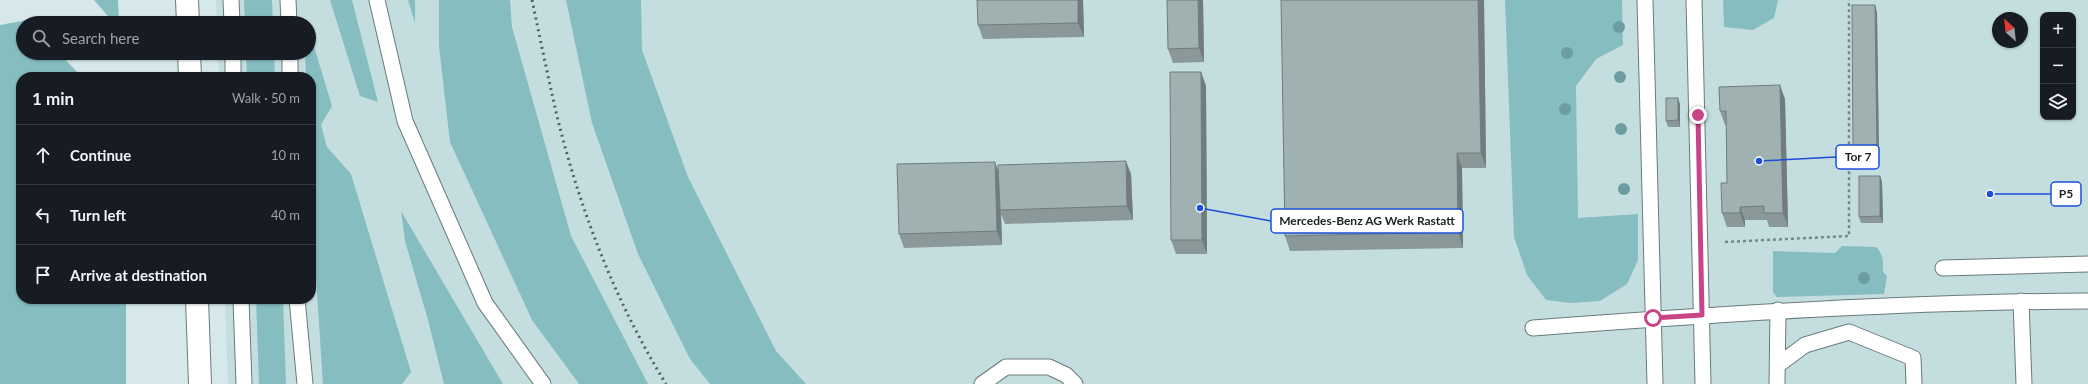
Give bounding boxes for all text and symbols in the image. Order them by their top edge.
north arrow [1992,12,2028,48]
map controls [2040,12,2076,120]
button: + [2040,12,2076,48]
search box [16,16,316,60]
icon: search [30,27,52,49]
text: Search here [62,29,139,47]
button: − [2040,48,2076,84]
button: layers [2040,84,2076,120]
text: 1 min [32,88,74,109]
text: Walk · 50 m [232,90,300,106]
route end [1689,106,1707,124]
icon: ahead [32,144,54,166]
callout: Tor 7 [1836,145,1879,169]
text: Continue [70,146,131,164]
text: 10 m [271,147,300,163]
text: Tor 7 [1845,149,1871,164]
callout: P5 [2051,182,2081,206]
text: P5 [2059,186,2073,201]
icon: left [32,204,54,226]
text: Turn left [70,206,126,224]
text: 40 m [271,207,300,223]
callout: Mercedes-Benz AG Werk Rastatt [1271,209,1463,233]
text: Mercedes-Benz AG Werk Rastatt [1279,213,1455,228]
icon: arrive [32,264,54,286]
text: Arrive at destination [70,266,207,284]
route start [1644,309,1662,327]

